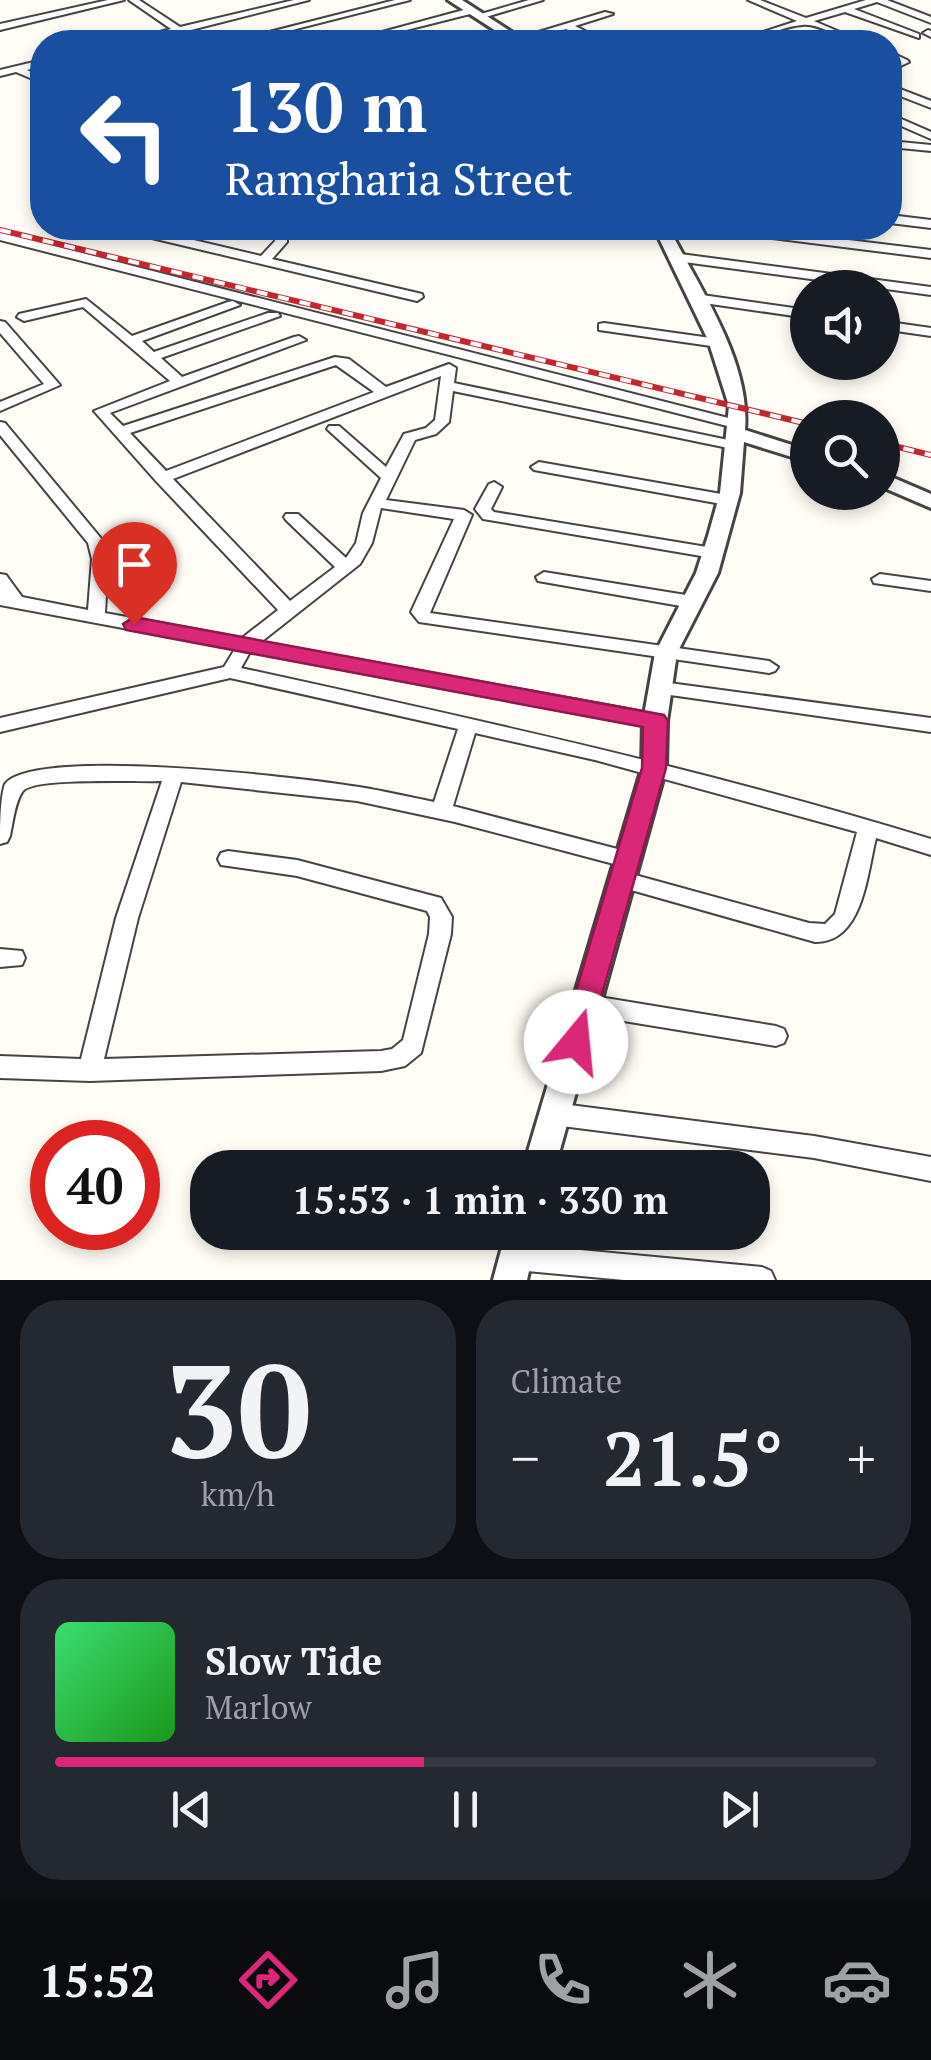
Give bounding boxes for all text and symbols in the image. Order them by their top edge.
text: 130 m [225,59,427,152]
icon: left [60,70,190,200]
text: Ramgharia Street [225,148,573,208]
map controls [790,270,900,510]
button: sound [790,270,900,380]
button: search [790,400,900,510]
pin [92,522,177,625]
icon: arrive [107,537,162,592]
position arrow [524,990,628,1094]
speed limit sign: 40 [30,1120,160,1250]
text: 15:53 · 1 min · 330 m [292,1175,668,1225]
text: 30 [164,1322,311,1494]
text: Climate [511,1360,622,1402]
text: 21.5° [603,1408,783,1507]
text: − [511,1421,540,1494]
text: + [847,1421,876,1494]
text: km/h [201,1473,275,1515]
text: Slow Tide [205,1636,382,1686]
text: Marlow [205,1686,311,1728]
icon: previous [164,1782,219,1837]
icon: pause [438,1782,493,1837]
icon: next [712,1782,767,1837]
icon: directions [233,1945,303,2015]
icon: music [380,1945,450,2015]
icon: phone [528,1945,598,2015]
icon: climate [675,1945,745,2015]
icon: car [822,1945,892,2015]
text: 15:52 [39,1950,156,2010]

